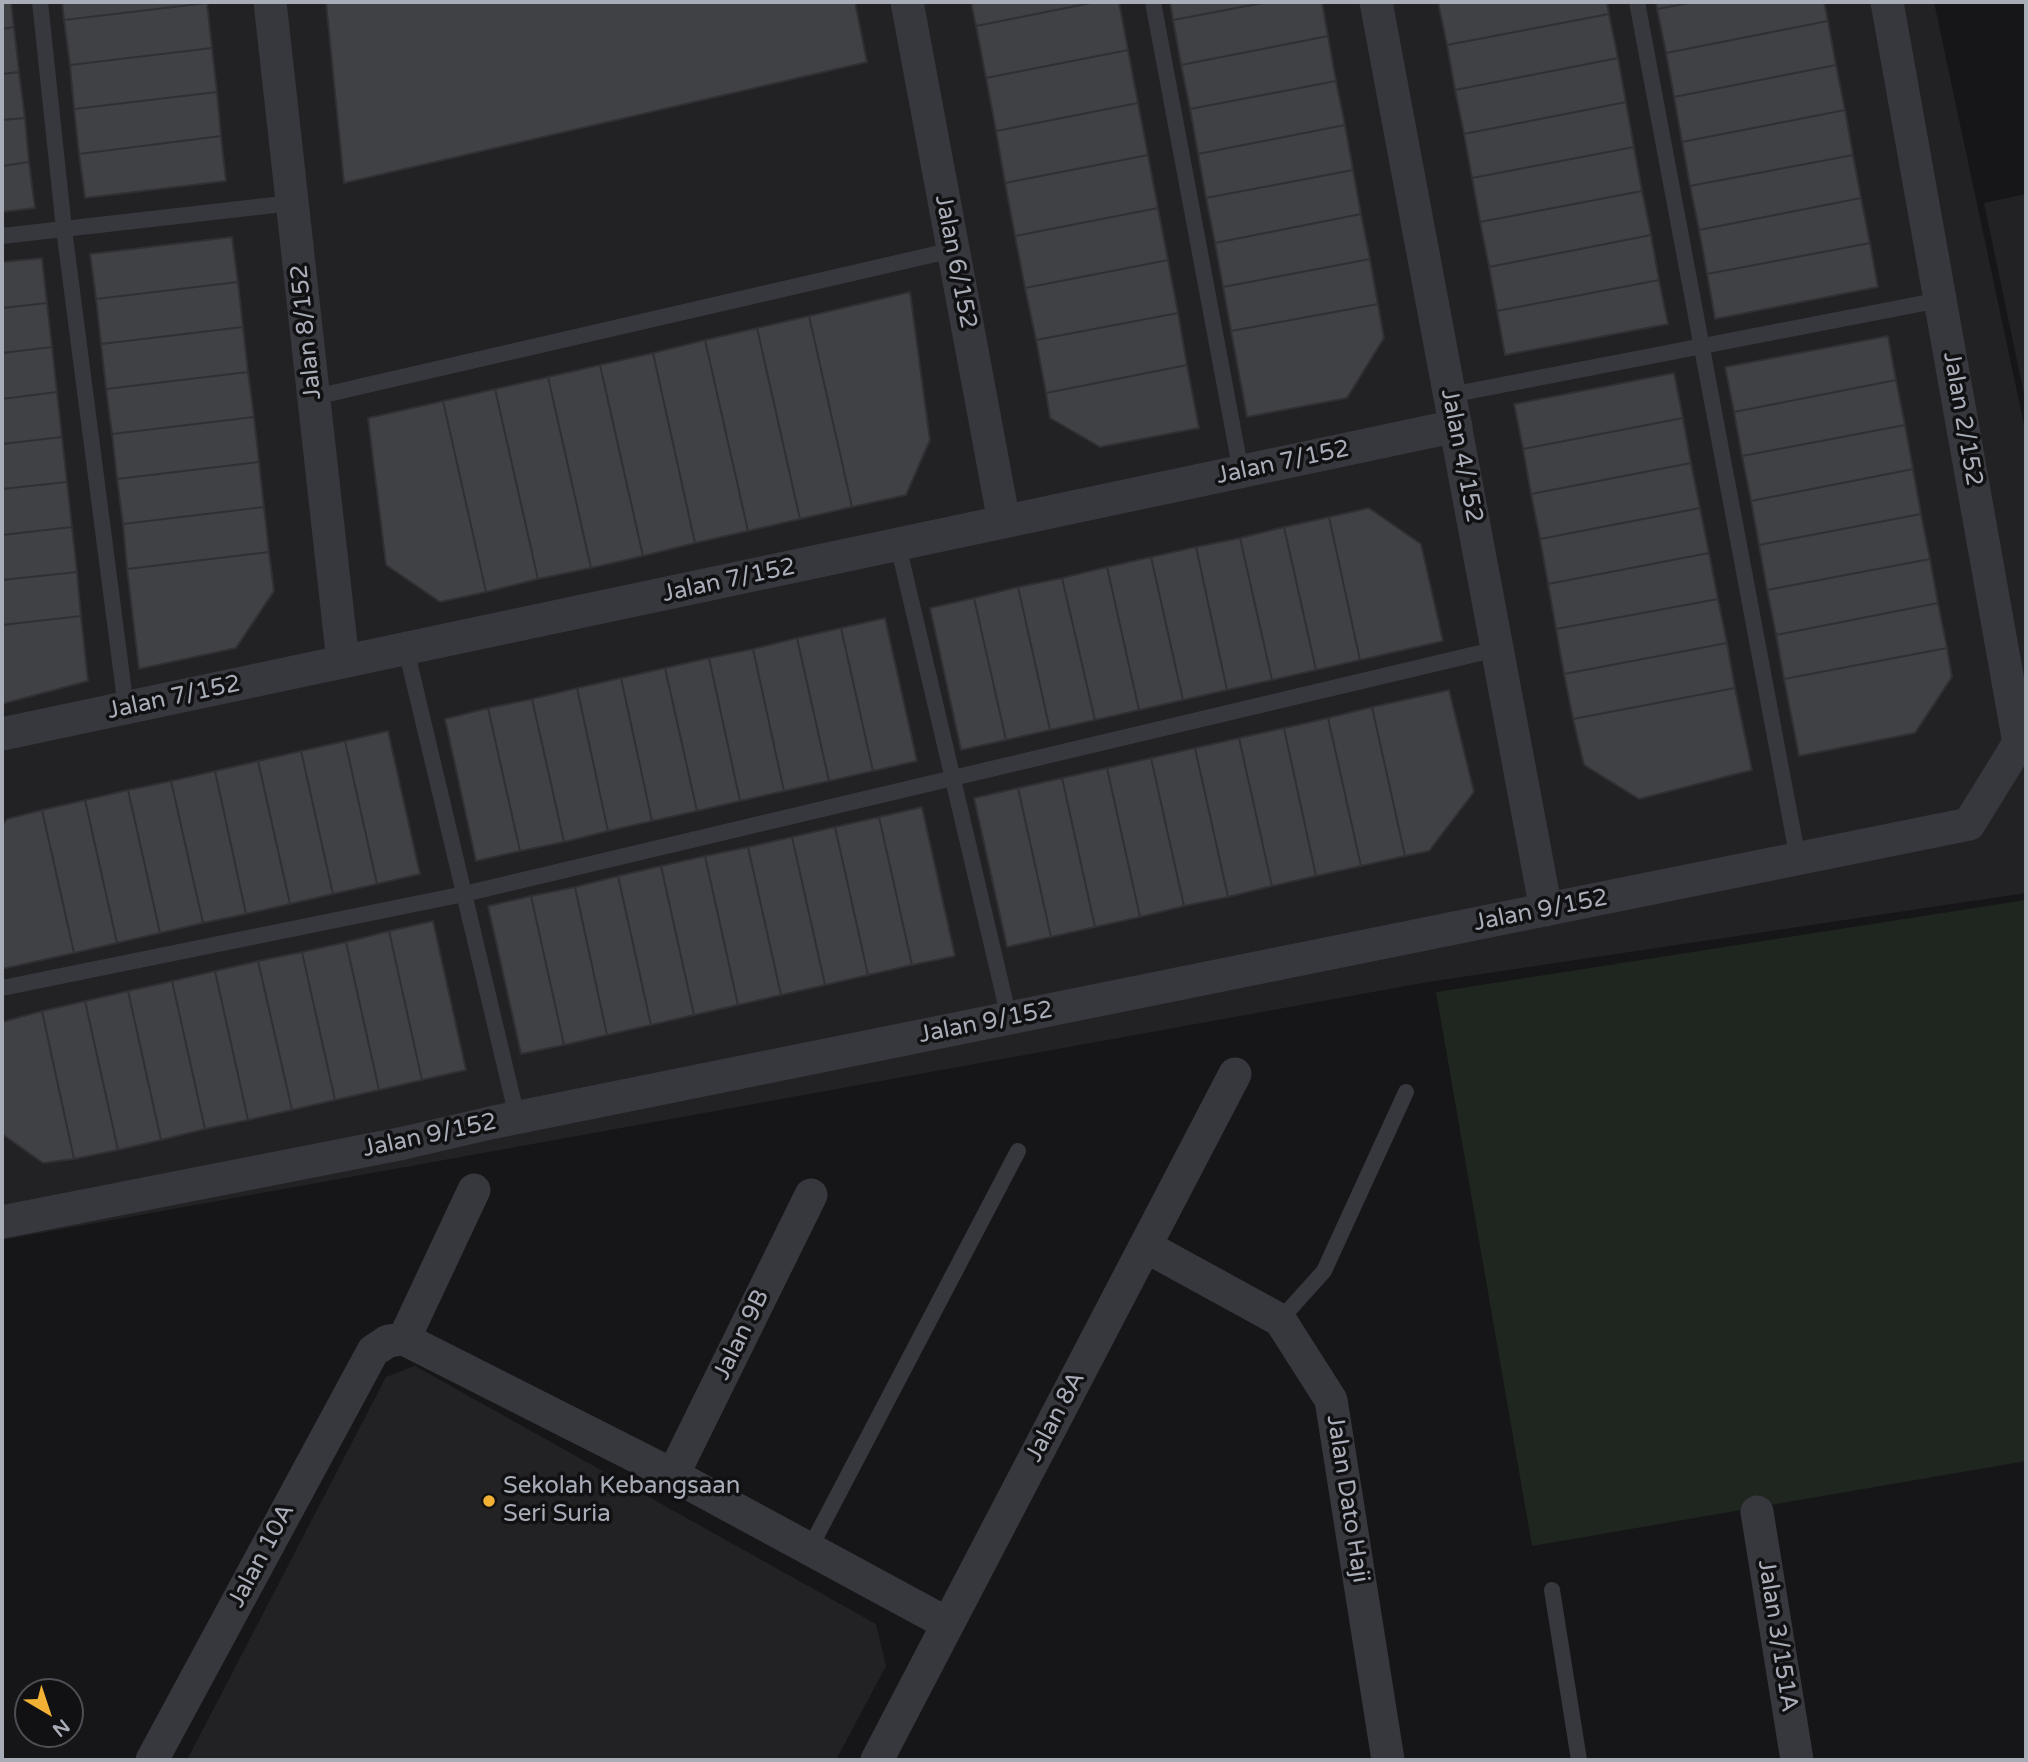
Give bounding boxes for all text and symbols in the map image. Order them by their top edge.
street label: Jalan 6/152 [928,193,982,331]
street label: Jalan 8/152 [286,263,328,401]
street label: Jalan 2/152 [1936,350,1988,488]
street label: Jalan 4/152 [1434,387,1488,525]
street label: Jalan 7/152 [1214,435,1352,491]
street label: Jalan 7/152 [660,553,798,609]
street label: Jalan 7/152 [105,670,243,726]
street label: Jalan 9/152 [1472,884,1610,938]
street label: Jalan 9/152 [917,996,1055,1050]
street label: Jalan 9/152 [361,1108,499,1164]
street label: Jalan 9B [708,1285,776,1385]
street label: Jalan 8A [1020,1367,1092,1467]
street label: Jalan Dato Haji [1320,1413,1374,1585]
place label: Sekolah Kebangsaan Seri Suria [503,1473,740,1529]
marker: Sekolah Kebangsaan Seri Suria [481,1493,497,1509]
street label: Jalan 10A [223,1499,301,1613]
street label: Jalan 3/151A [1751,1558,1803,1714]
north arrow [14,1678,84,1748]
text: N [48,1714,74,1741]

